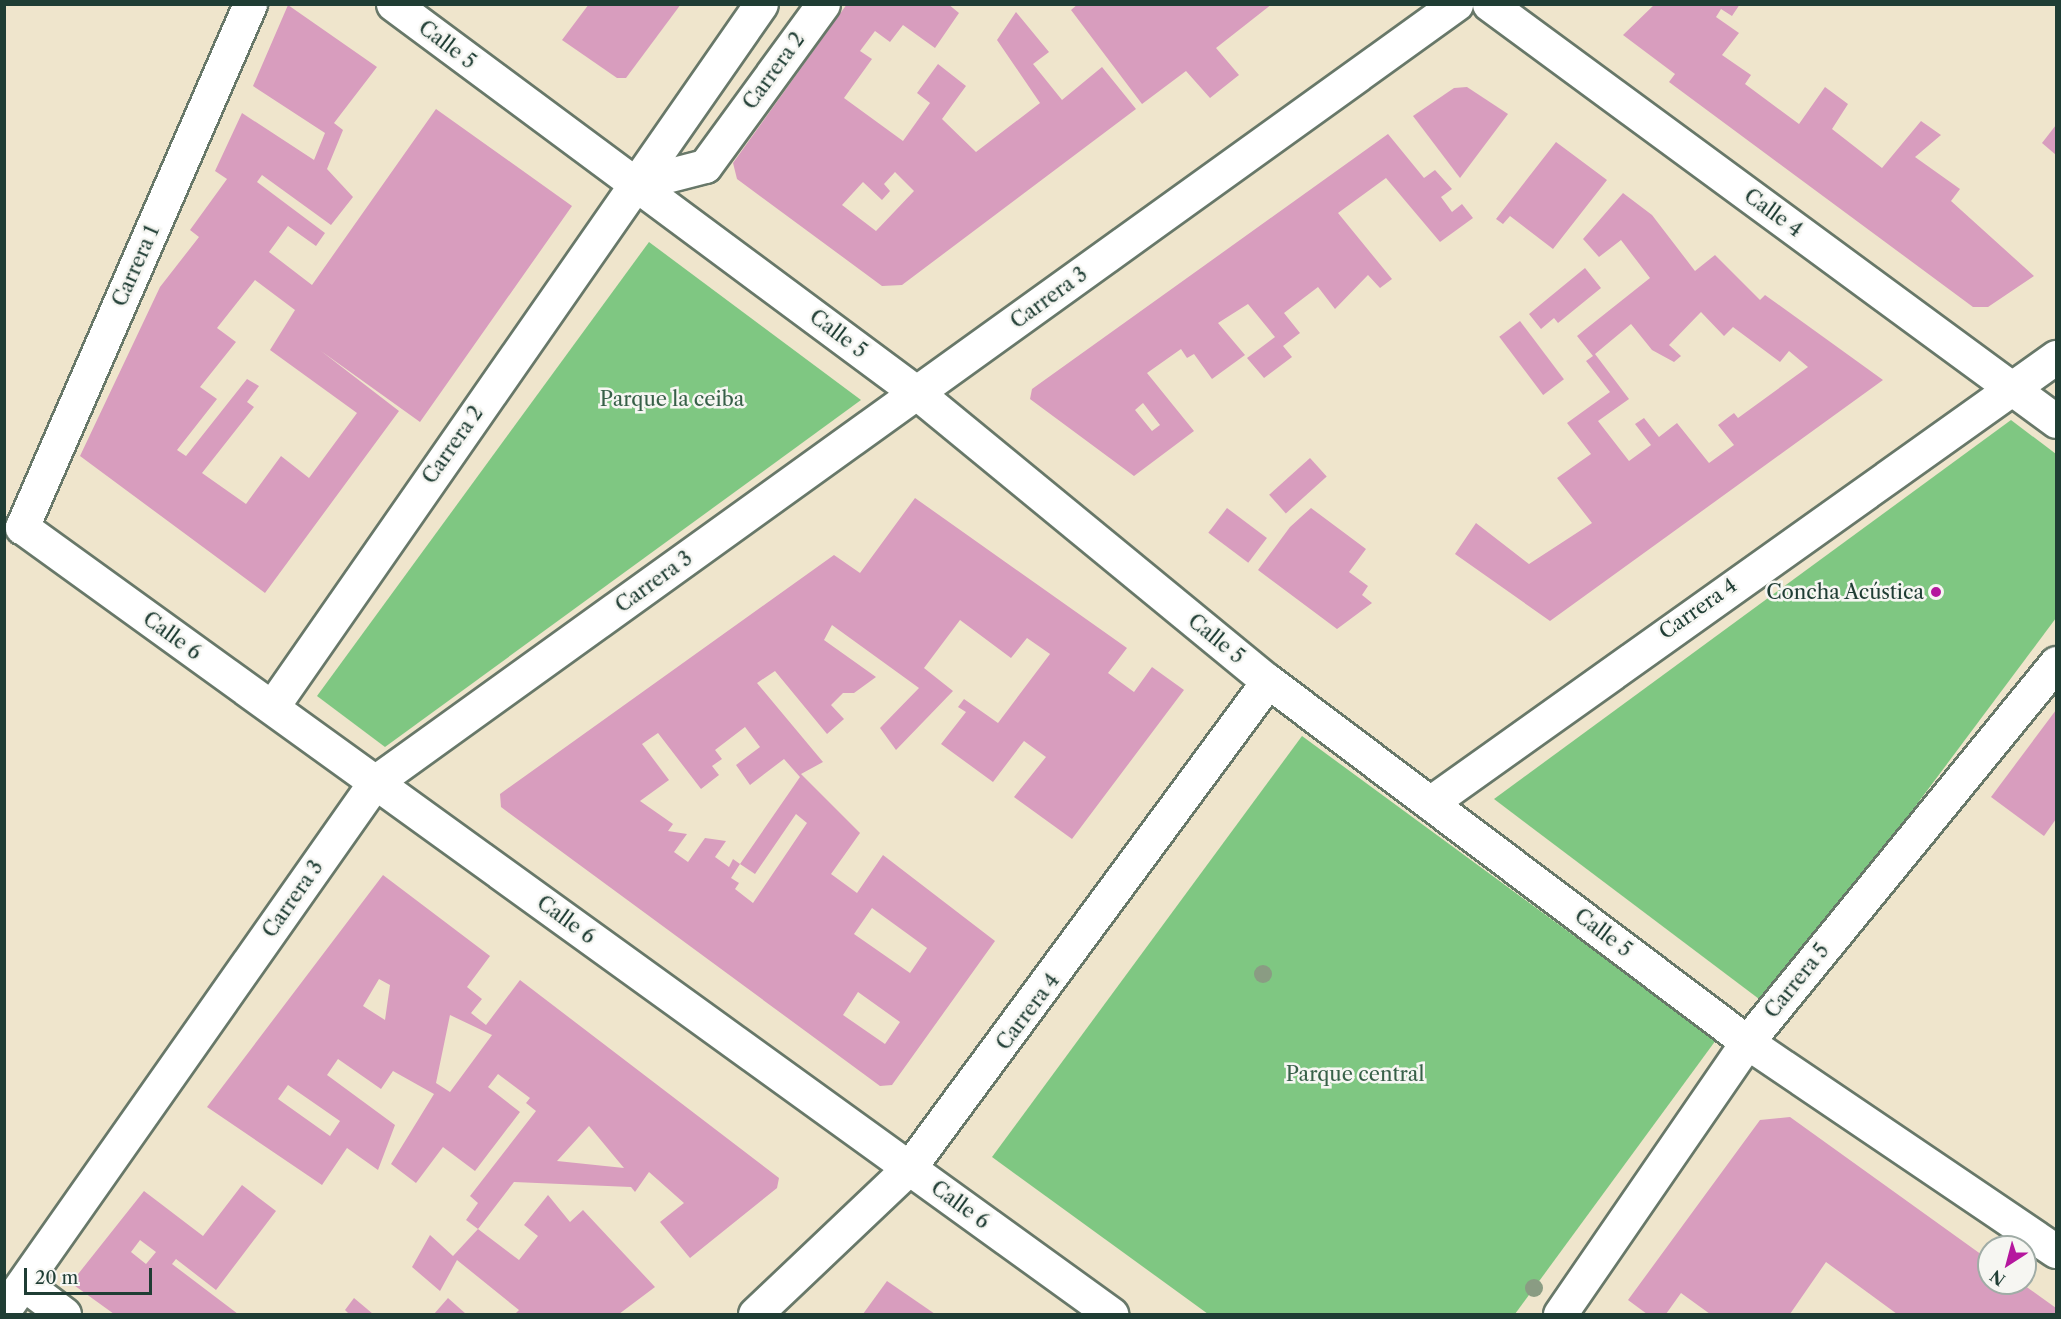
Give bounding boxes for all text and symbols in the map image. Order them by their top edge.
street label: Calle 5 [414,16,480,74]
street label: Carrera 2 [738,28,810,114]
street label: Calle 4 [1739,184,1807,242]
street label: Carrera 1 [107,222,165,310]
street label: Carrera 3 [1006,262,1092,334]
street label: Calle 5 [805,305,871,363]
park label: Parque la ceiba [600,387,744,411]
street label: Carrera 2 [418,401,488,489]
street label: Carrera 3 [611,546,697,618]
street label: Carrera 4 [1654,573,1742,645]
place label: Concha Acústica [1765,580,1924,604]
marker: Concha Acústica [1929,585,1943,599]
street label: Calle 6 [138,607,206,665]
street label: Calle 5 [1183,609,1249,669]
street label: Carrera 3 [258,856,328,942]
street label: Calle 6 [532,891,600,949]
street label: Calle 5 [1570,904,1636,962]
street label: Carrera 5 [1760,939,1834,1023]
street label: Carrera 4 [991,969,1065,1055]
park label: Parque central [1286,1062,1424,1086]
street label: Calle 6 [926,1176,994,1234]
north arrow [1977,1235,2037,1295]
scale bar [27,1256,154,1294]
text: N [1986,1266,2009,1290]
text: 20 m [35,1267,78,1289]

